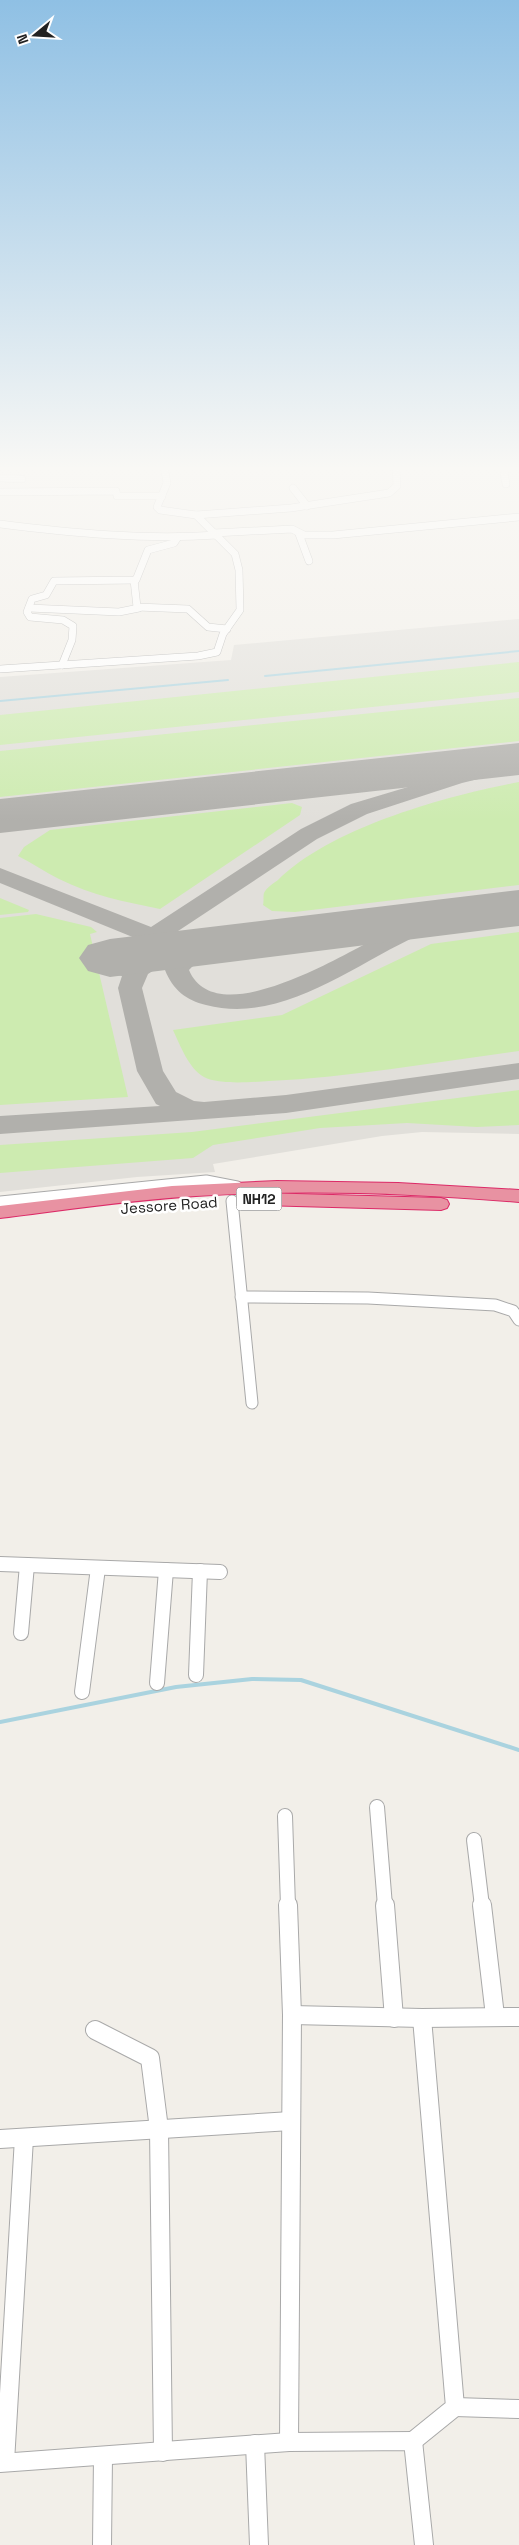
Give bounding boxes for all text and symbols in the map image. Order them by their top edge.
north arrow [10,10,60,60]
text: N [13,32,33,46]
road number: NH12 [236,1188,282,1210]
street label: Jessore Road [120,1192,218,1218]

